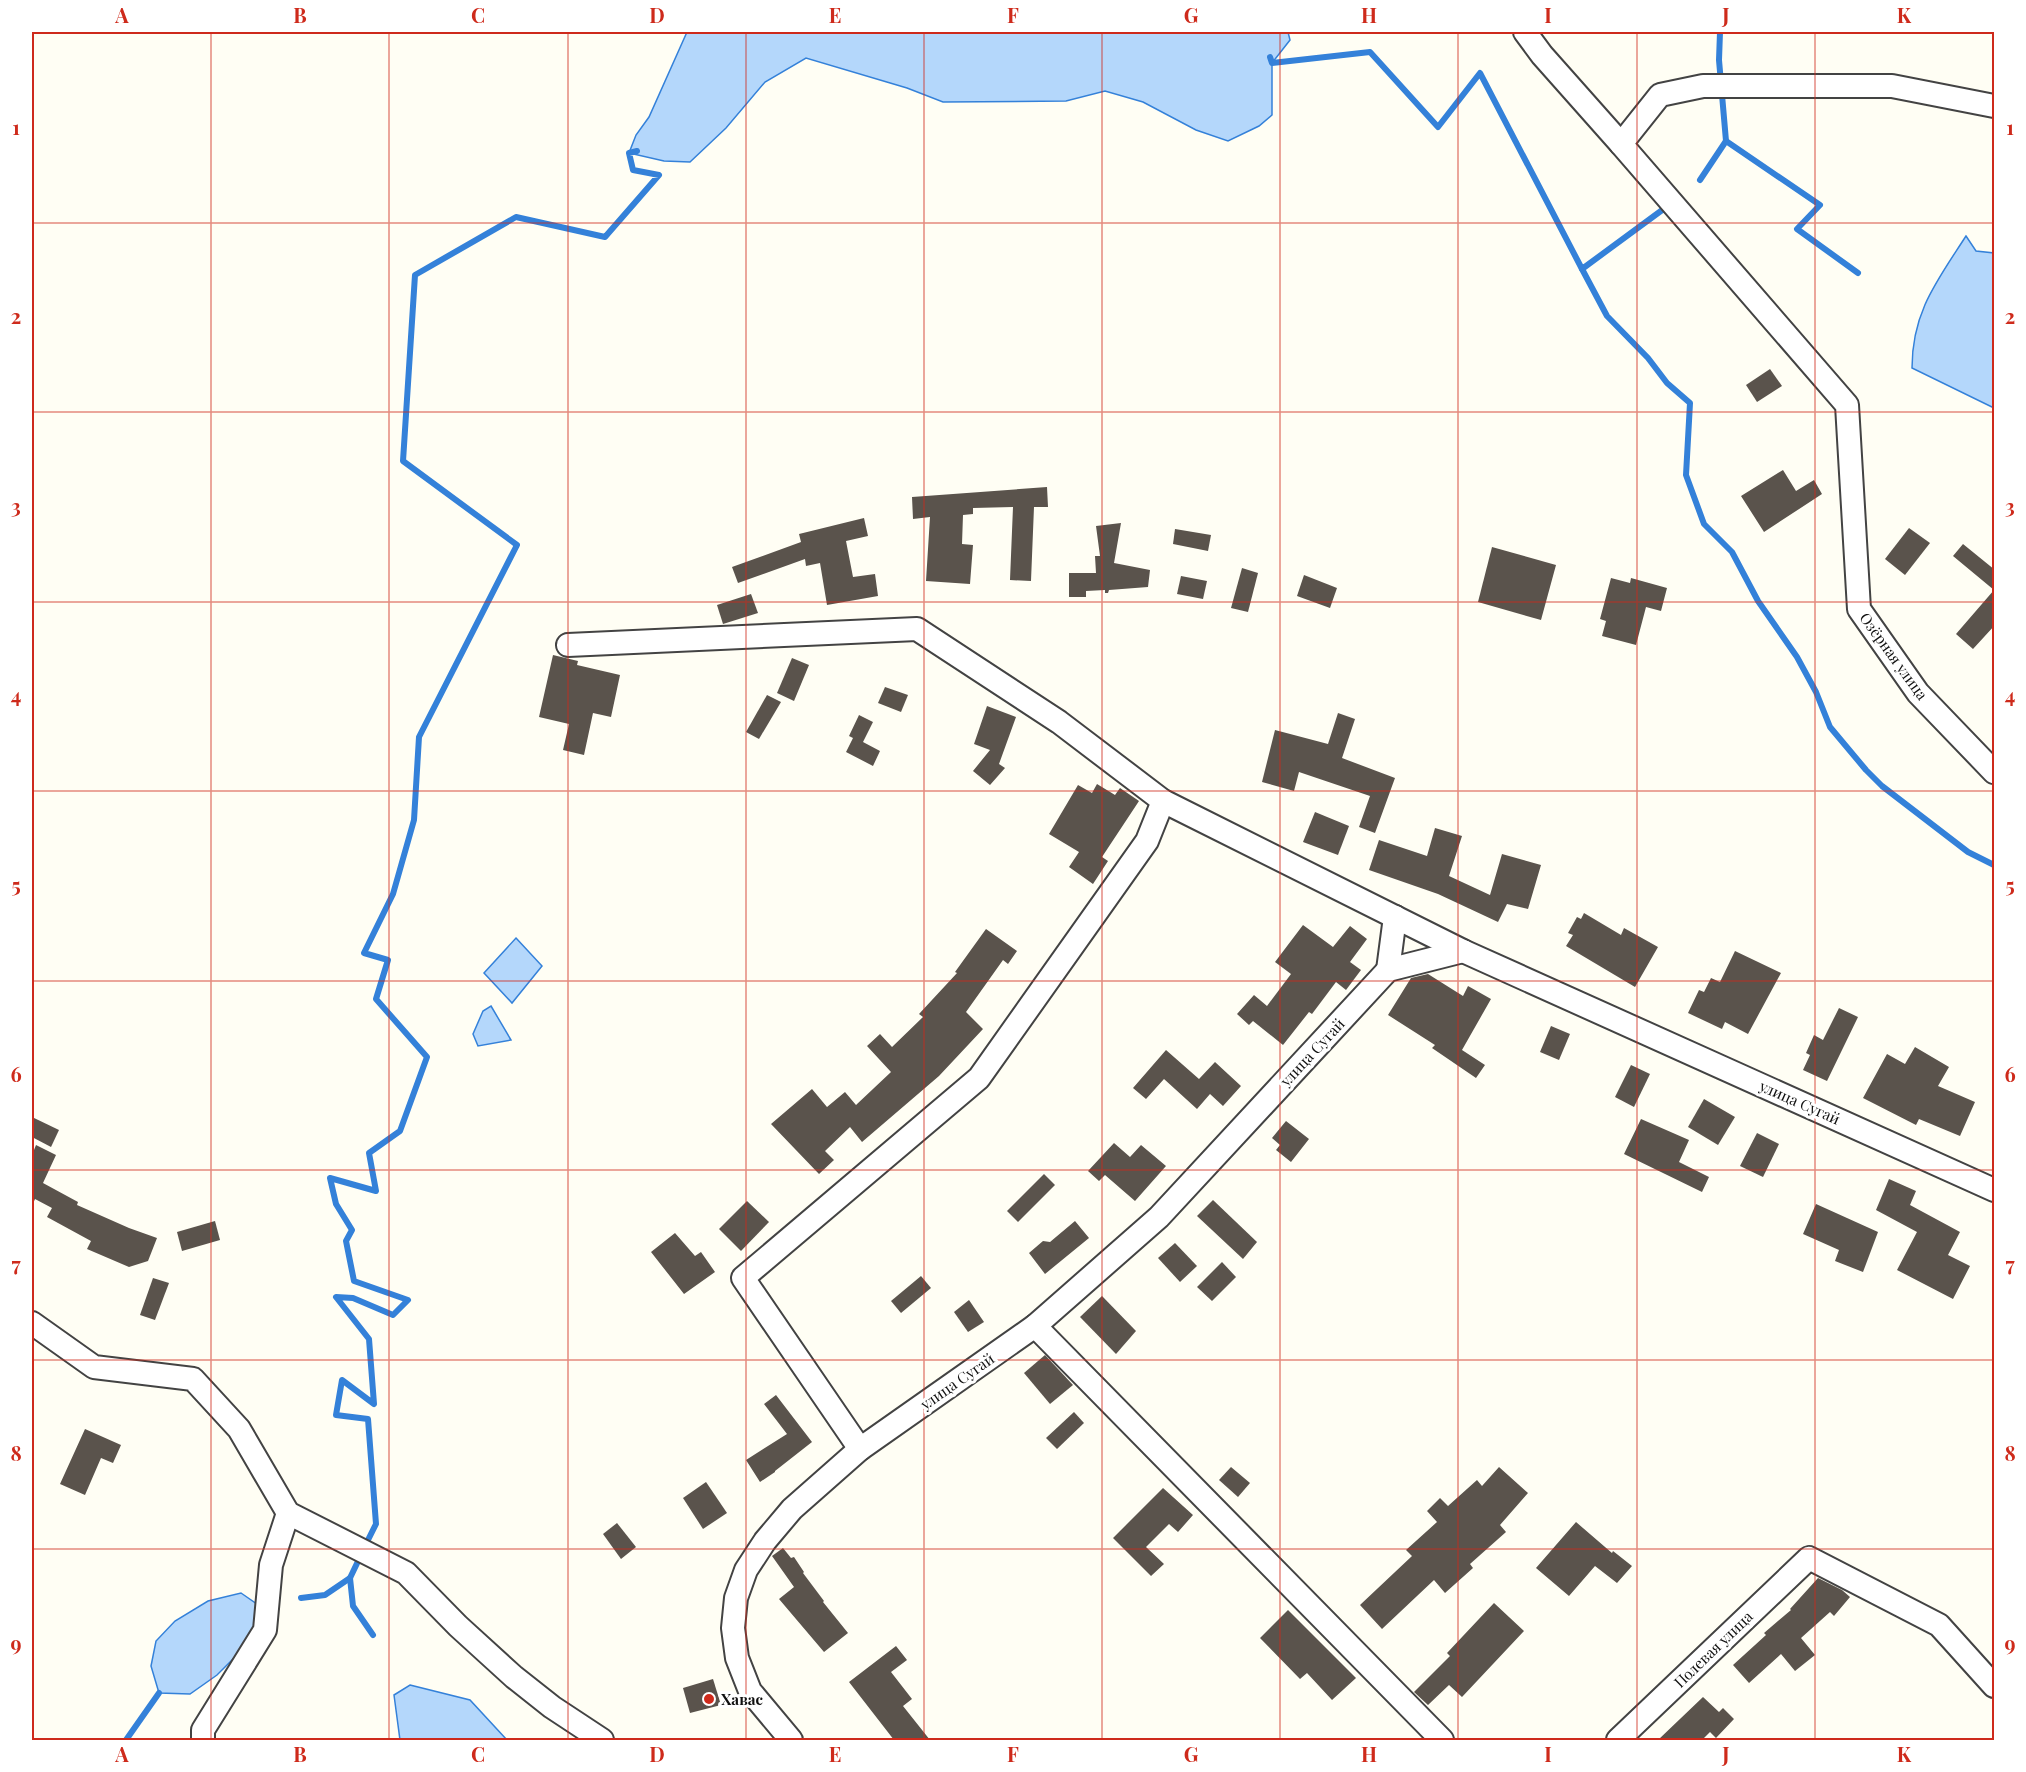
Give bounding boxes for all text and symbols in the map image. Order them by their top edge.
text: A [114,1,129,28]
text: B [293,1,307,28]
text: C [471,1,485,28]
text: D [649,1,665,28]
text: E [829,1,841,28]
text: F [1007,1,1019,28]
text: G [1184,1,1199,28]
text: H [1361,1,1377,28]
text: I [1544,1,1552,28]
text: J [1721,1,1730,28]
text: K [1897,1,1912,28]
text: 1 [12,113,20,140]
text: 1 [2006,113,2014,140]
text: 2 [11,302,21,329]
text: 2 [2005,302,2015,329]
text: 3 [11,492,21,519]
text: 3 [2005,492,2015,519]
street label: Озёрная улица [1856,608,1933,704]
text: 4 [11,681,21,708]
text: 4 [2005,681,2015,708]
text: 5 [11,871,21,898]
text: 5 [2005,871,2015,898]
street label: улица Сугай [1275,1014,1349,1091]
text: 6 [10,1060,22,1087]
text: 6 [2004,1060,2016,1087]
street label: улица Сугай [1756,1075,1843,1129]
text: 7 [11,1250,21,1277]
text: 7 [2005,1250,2015,1277]
street label: улица Сугай [915,1348,998,1414]
text: 8 [10,1439,22,1466]
text: 8 [2004,1439,2016,1466]
street label: Полевая улица [1669,1606,1757,1692]
text: 9 [10,1629,22,1656]
text: 9 [2004,1629,2016,1656]
place label: Хавас [721,1689,764,1709]
marker: Хавас [702,1692,716,1706]
text: A [114,1740,129,1767]
text: B [293,1740,307,1767]
text: C [471,1740,485,1767]
text: D [649,1740,665,1767]
text: E [829,1740,841,1767]
text: F [1007,1740,1019,1767]
text: G [1184,1740,1199,1767]
text: H [1361,1740,1377,1767]
text: I [1544,1740,1552,1767]
text: J [1721,1740,1730,1767]
text: K [1897,1740,1912,1767]

